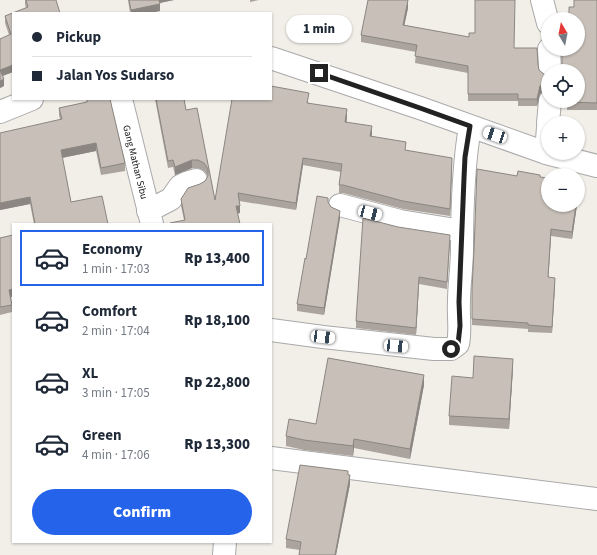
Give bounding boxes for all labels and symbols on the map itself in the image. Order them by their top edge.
north arrow [541,12,585,56]
callout: 1 min [286,15,352,43]
route end [310,64,328,82]
street label: Gang Mathan Sibu [119,124,151,201]
car [482,125,508,145]
car [357,204,383,222]
car [310,330,336,344]
car [384,339,408,353]
route start [442,340,460,358]

